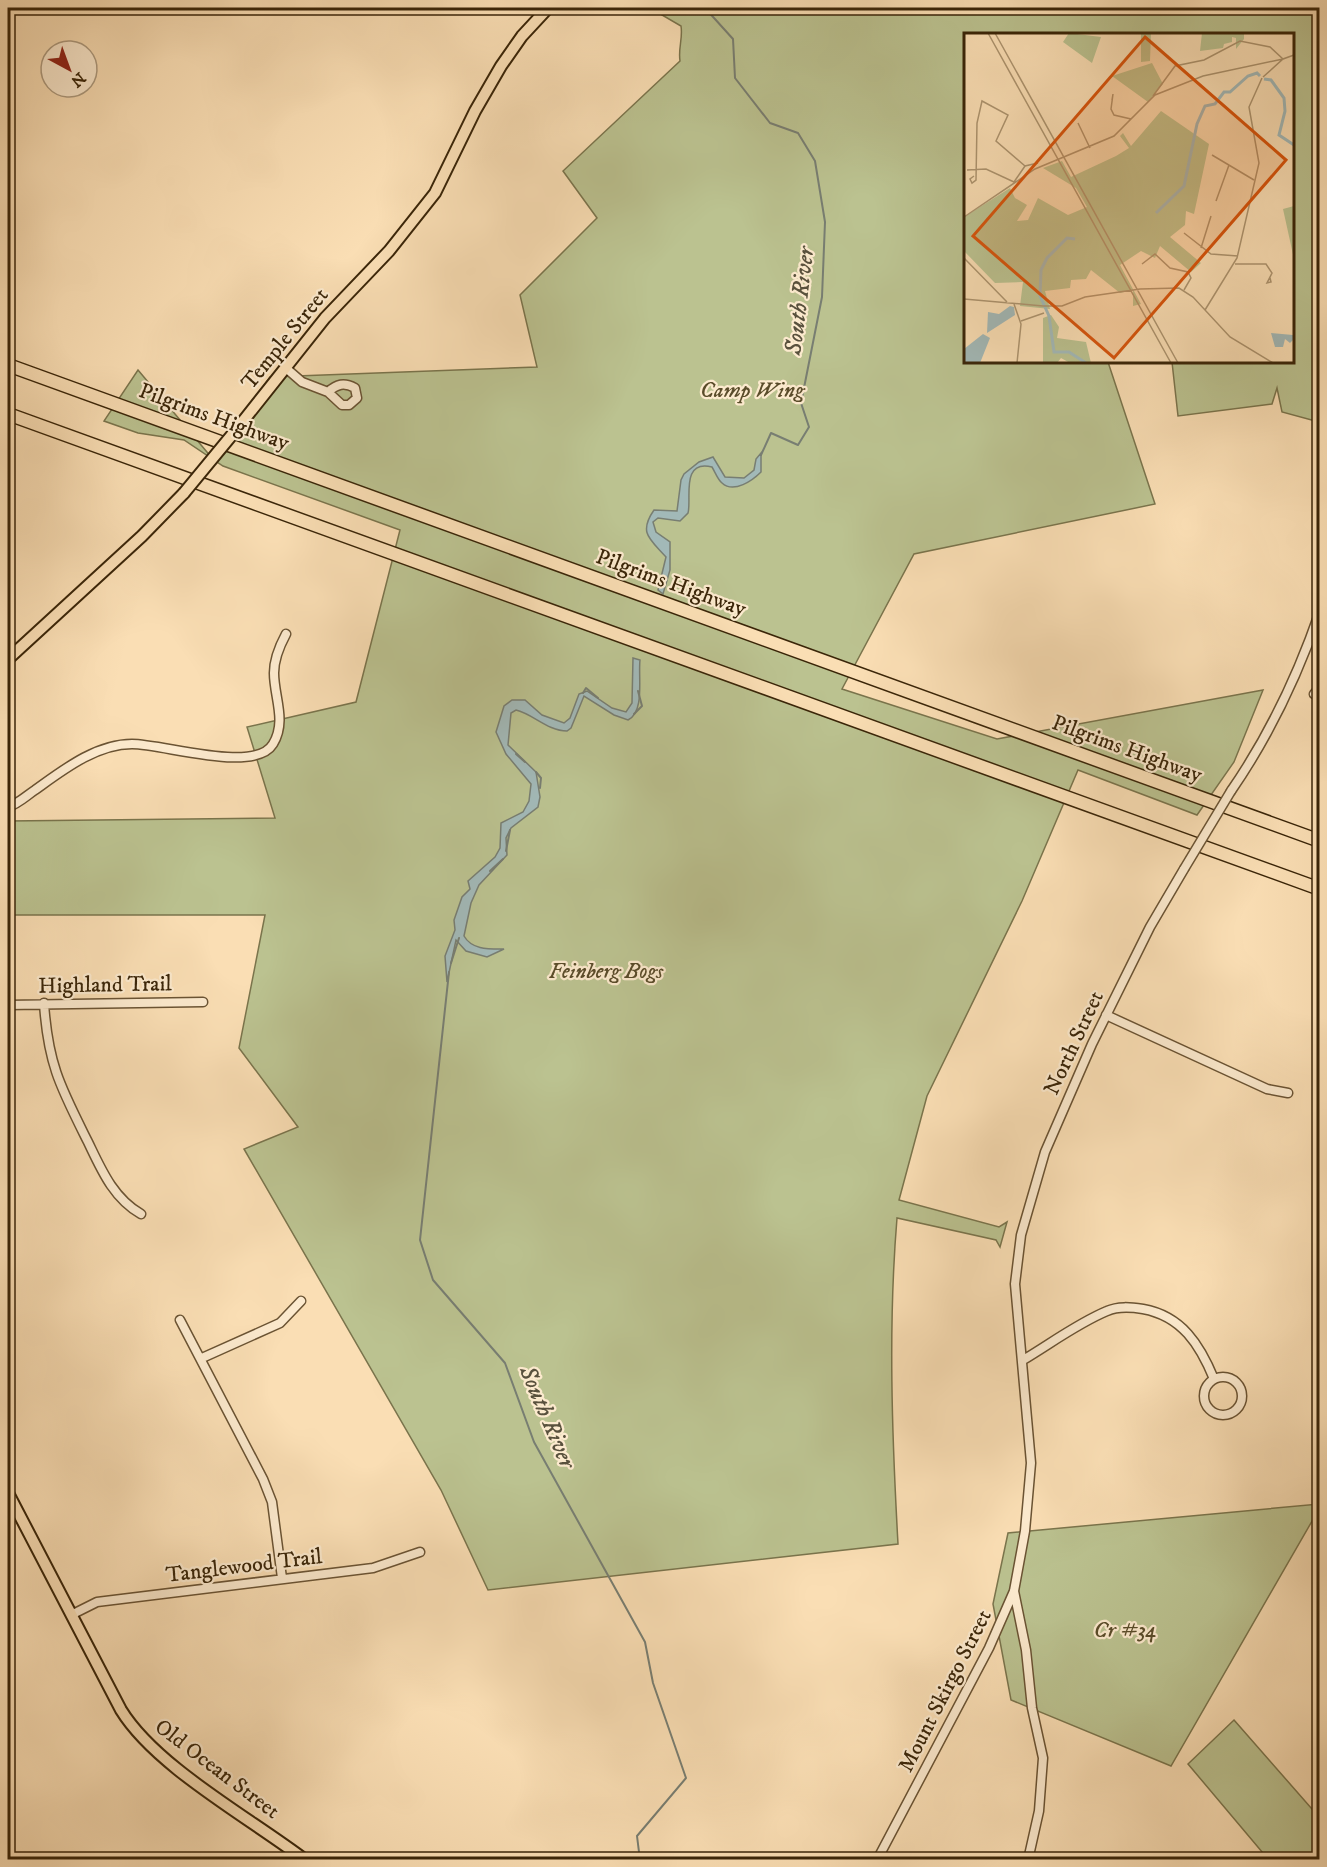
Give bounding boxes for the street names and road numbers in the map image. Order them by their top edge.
street label: Temple Street [236,283,334,395]
street label: Pilgrims Highway [135,377,293,457]
street label: Pilgrims Highway [592,543,750,623]
street label: Pilgrims Highway [1048,709,1206,789]
street label: Highland Trail [38,970,172,1000]
street label: North Street [1038,987,1110,1099]
street label: Tanglewood Trail [164,1543,324,1589]
street label: Mount Skirgo Street [892,1605,998,1777]
street label: Old Ocean Street [149,1713,285,1825]

